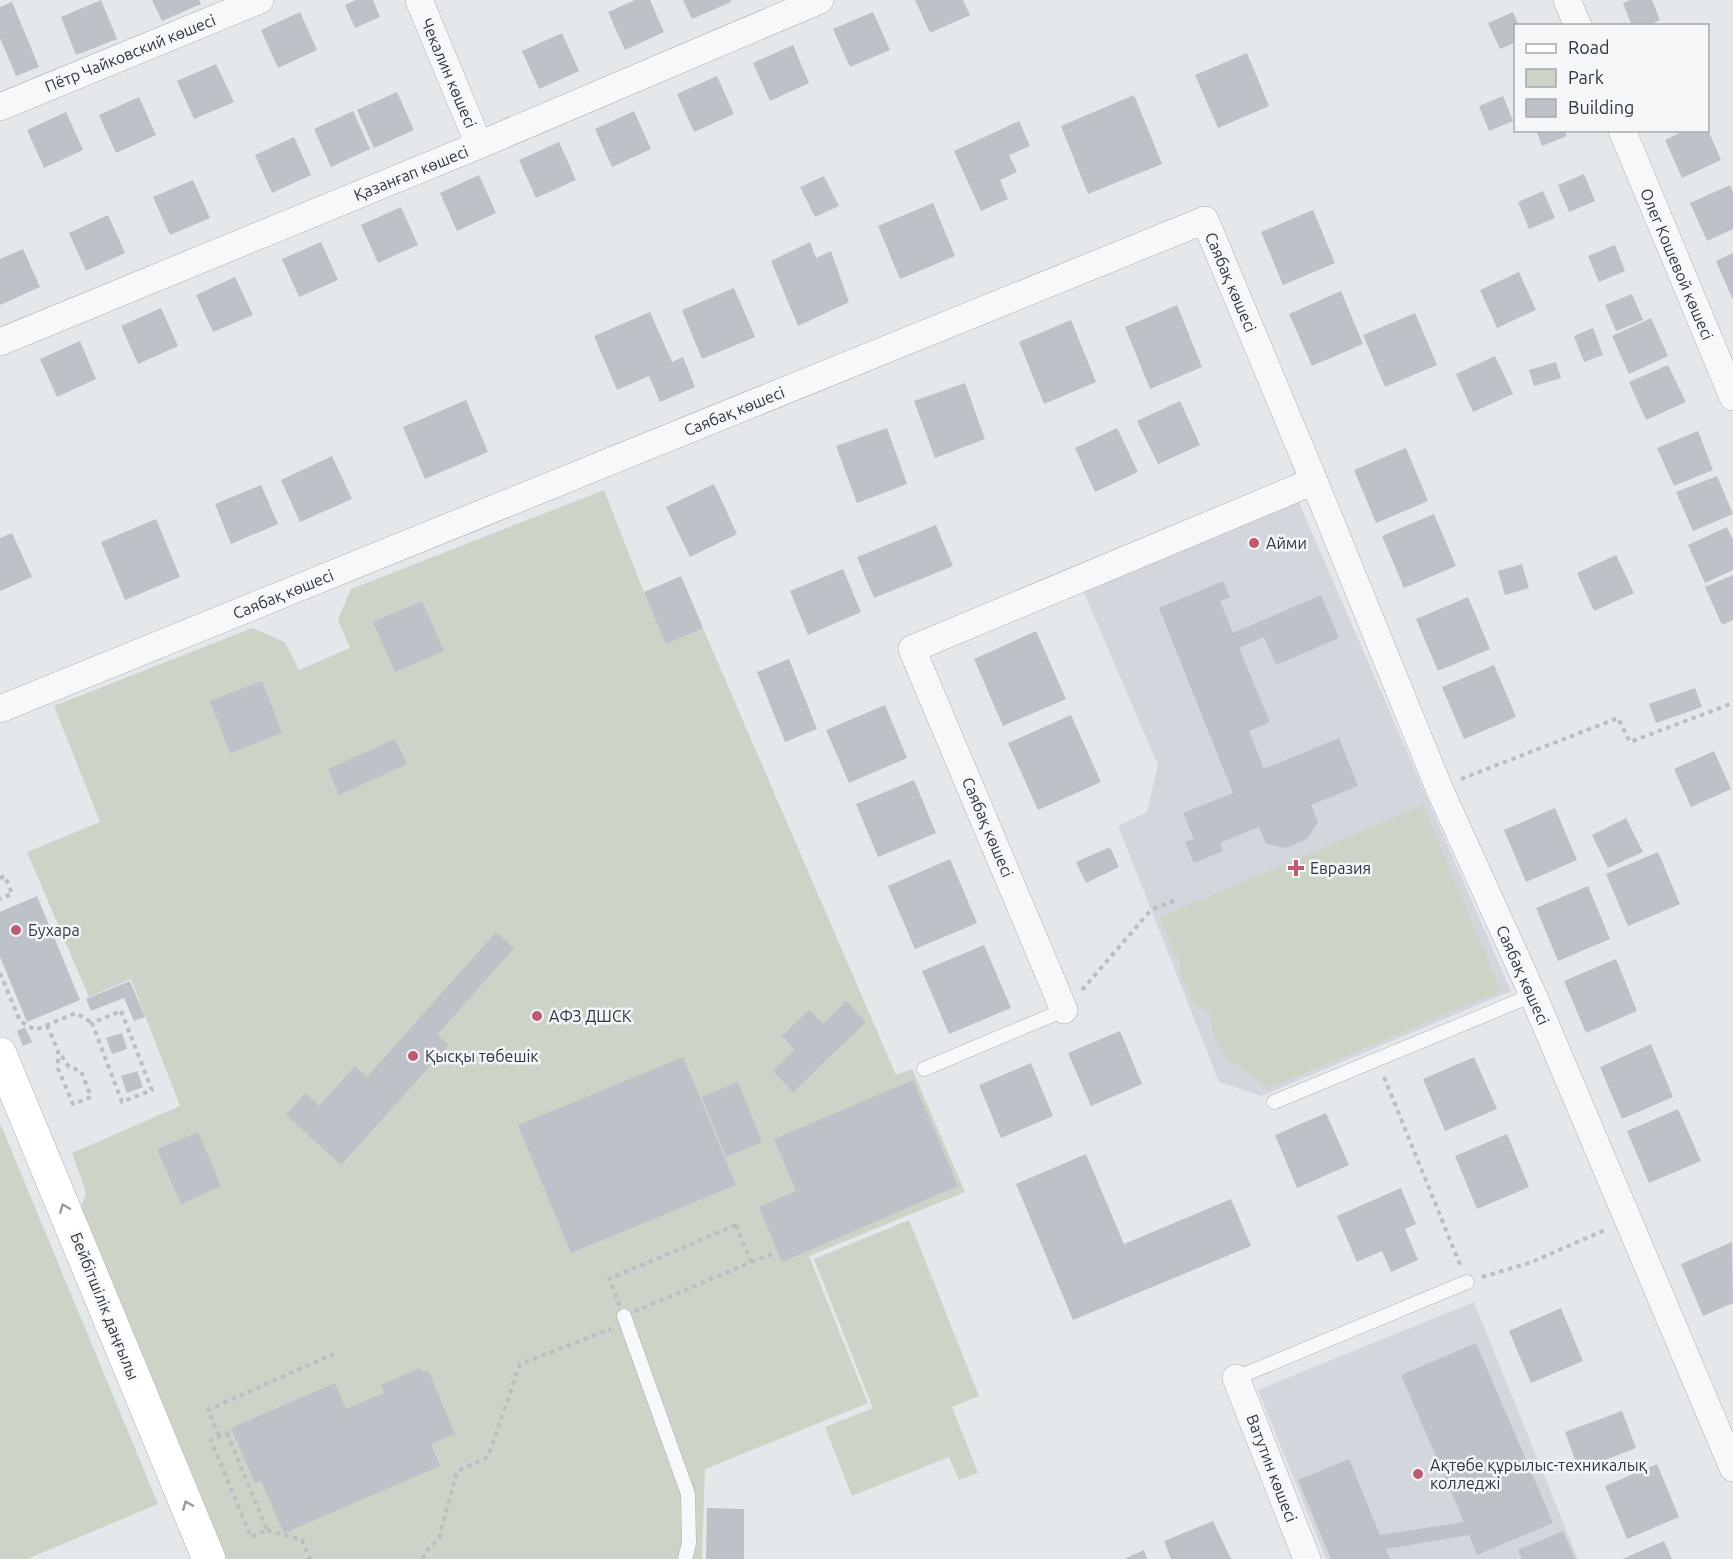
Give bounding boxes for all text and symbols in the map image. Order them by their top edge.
street label: Пётр Чайковский көшесі [42,10,218,96]
street label: Чекалин көшесі [418,15,480,131]
legend [1514,24,1709,132]
text: Road [1568,37,1610,57]
text: Park [1568,67,1604,87]
text: Building [1568,97,1634,117]
street label: Қазанғап көшесі [351,142,471,204]
street label: Олег Кошевой көшесі [1637,185,1717,343]
street label: Саябақ көшесі [1202,229,1260,335]
street label: Саябақ көшесі [681,383,787,439]
place label: Айми [1266,534,1307,552]
marker: Айми [1247,536,1261,550]
street label: Саябақ көшесі [230,566,336,622]
street label: Саябақ көшесі [959,774,1017,880]
marker: Евразия [1287,859,1305,877]
place label: Евразия [1310,859,1371,877]
place label: Бухара [28,921,80,939]
street label: Саябақ көшесі [1493,922,1553,1028]
marker: Бухара [9,923,23,937]
place label: АФЗ ДШСК [549,1007,632,1025]
marker: АФЗ ДШСК [530,1009,544,1023]
place label: Қысқы төбешік [425,1047,539,1065]
marker: Қысқы төбешік [406,1049,420,1063]
one-way arrow [59,1204,71,1215]
street label: Бейбітшілік даңғылы [67,1230,143,1382]
street label: Ватутин көшесі [1243,1412,1301,1524]
place label: Ақтөбе құрылыс-техникалық колледжі [1430,1456,1648,1492]
marker: Ақтөбе құрылыс-техникалық колледжі [1411,1467,1425,1481]
one-way arrow [182,1500,194,1511]

